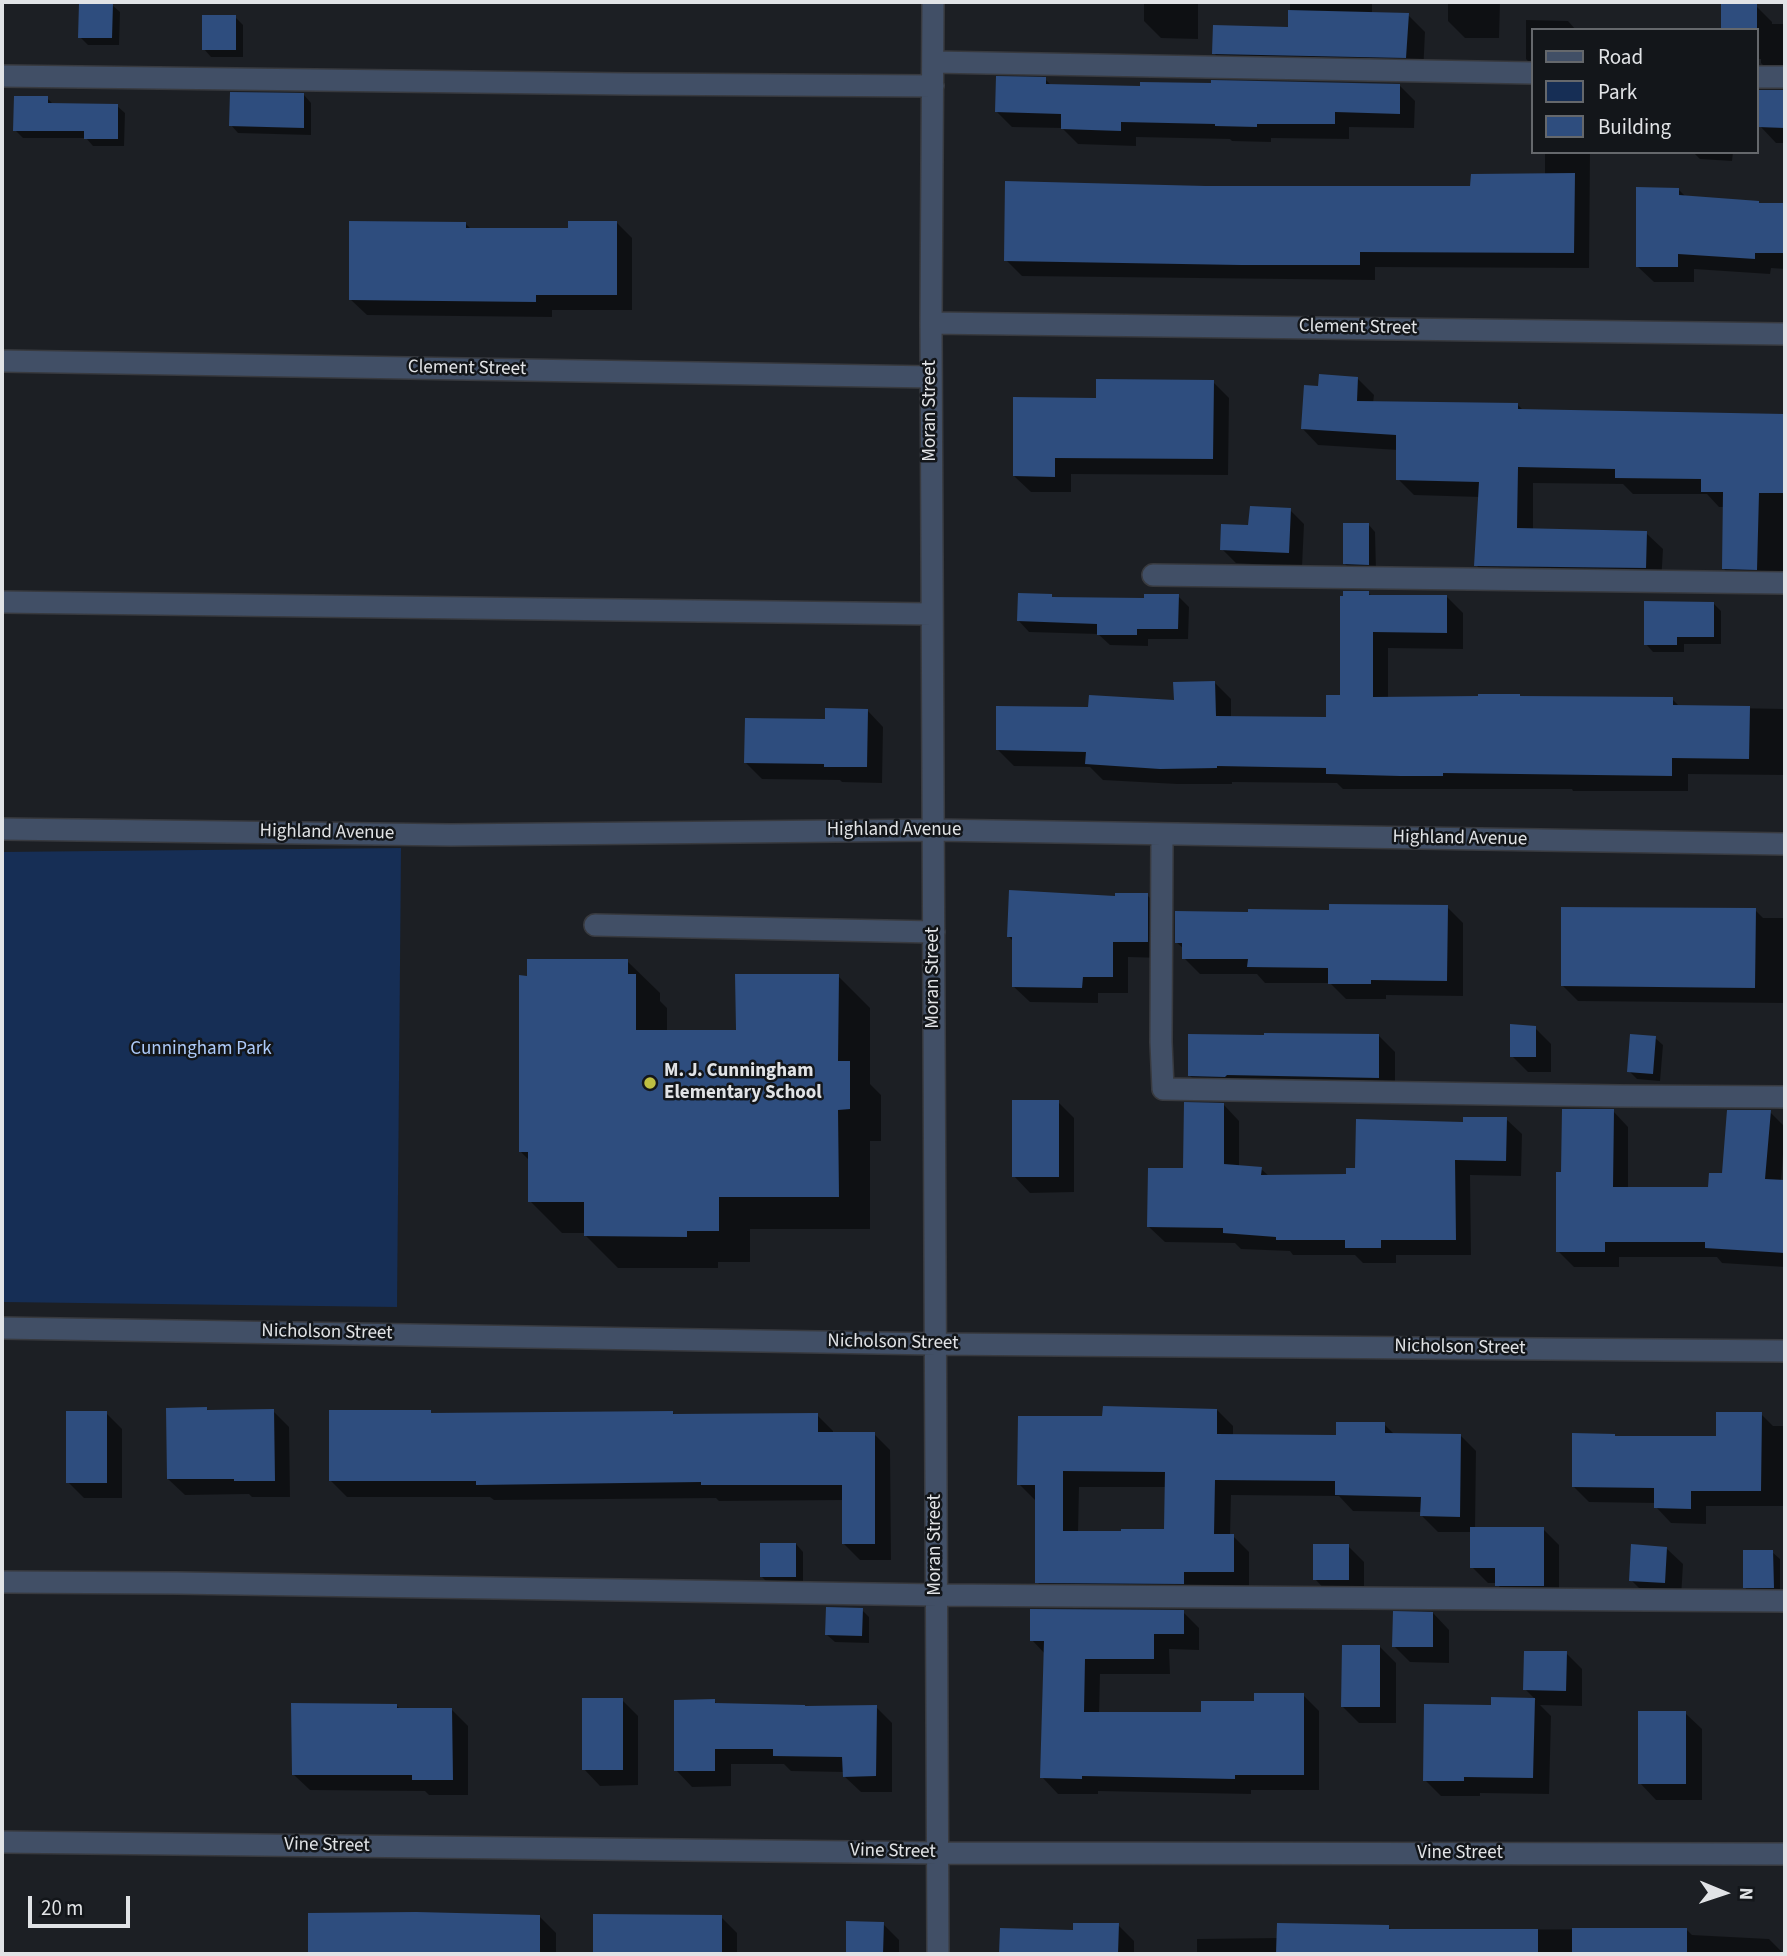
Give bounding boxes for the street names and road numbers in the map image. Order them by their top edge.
street label: Clement Street [1299,316,1417,340]
street label: Clement Street [408,357,526,381]
street label: Moran Street [920,360,942,462]
street label: Highland Avenue [259,820,395,846]
street label: Highland Avenue [827,820,961,842]
street label: Highland Avenue [1392,826,1528,852]
street label: Moran Street [923,927,945,1029]
street label: Nicholson Street [261,1320,393,1346]
street label: Nicholson Street [827,1330,959,1356]
street label: Nicholson Street [1394,1335,1526,1361]
street label: Moran Street [925,1494,947,1596]
street label: Vine Street [284,1834,370,1858]
street label: Vine Street [850,1840,936,1864]
street label: Vine Street [1417,1843,1503,1865]

